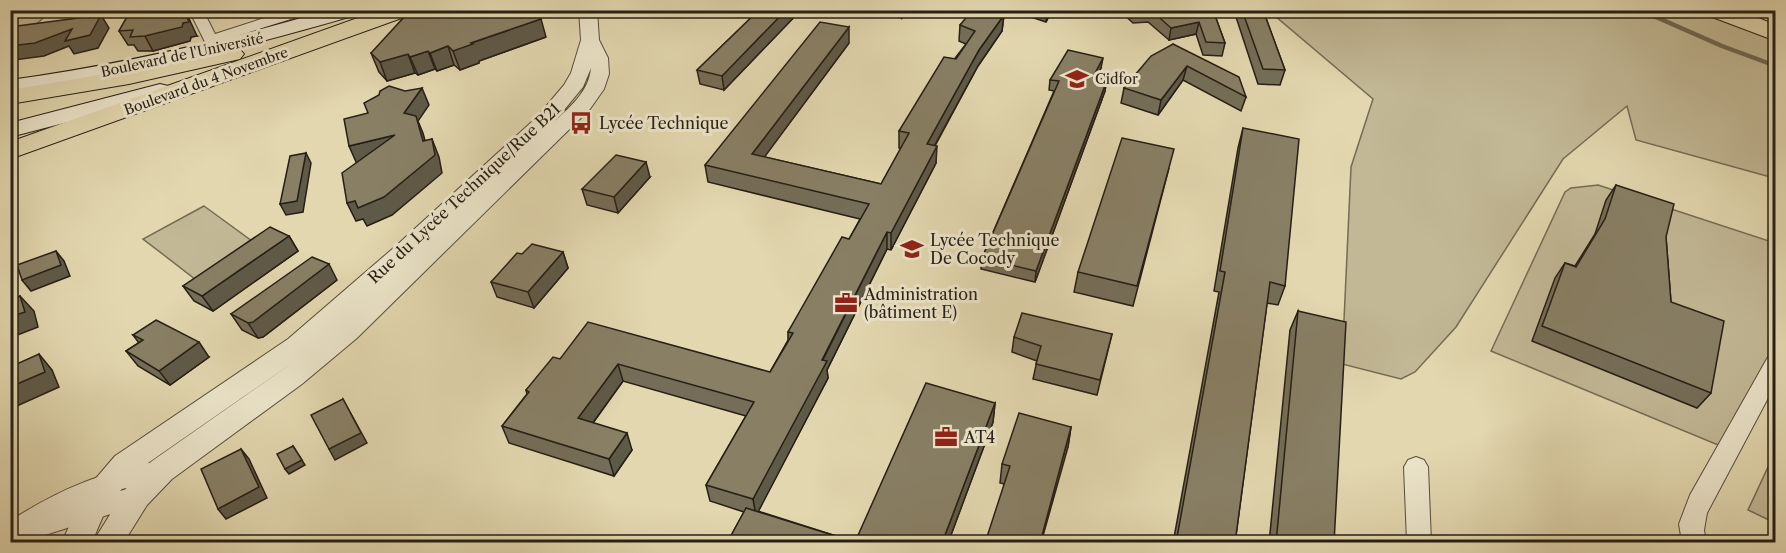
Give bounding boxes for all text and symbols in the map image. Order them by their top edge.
street label: Boulevard de l'Université [99,29,265,81]
street label: Boulevard du 4 Novembre [121,43,291,119]
school or university icon: Cidfor [1064,66,1090,92]
place label: Cidfor [1095,70,1138,88]
street label: Rue du Lycée Technique/Rue B21 [364,98,565,288]
bus stop icon: Lycée Technique [568,110,594,136]
place label: Lycée Technique [599,113,729,133]
place label: Lycée Technique De Cocody [930,230,1060,268]
school or university icon: Lycée Technique De Cocody [899,236,925,262]
place label: Administration (bâtiment E) [863,284,978,322]
office icon: Administration (bâtiment E) [833,290,859,316]
office icon: AT4 [933,424,959,450]
place label: AT4 [963,427,995,447]

